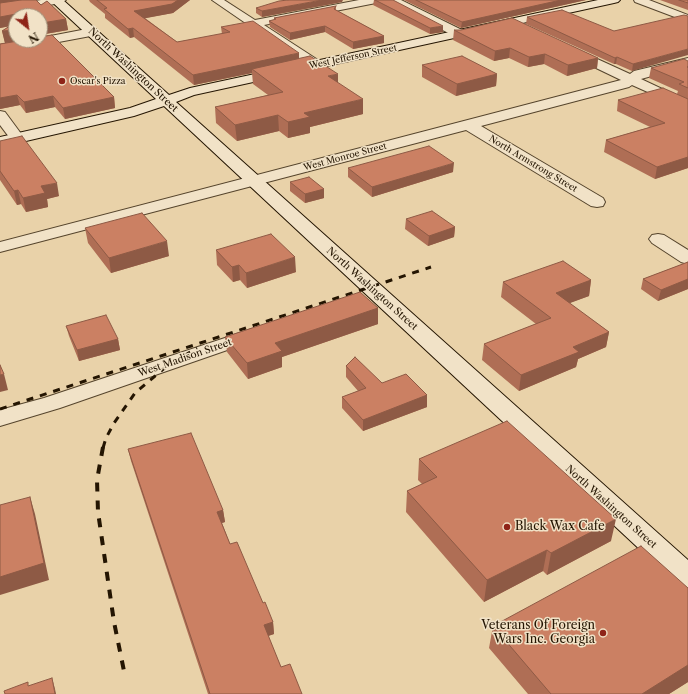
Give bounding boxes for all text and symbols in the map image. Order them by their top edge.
north arrow [8,8,48,48]
street label: North Washington Street [86,25,180,115]
text: N [26,29,41,46]
street label: West Jefferson Street [308,42,398,72]
marker: Oscar's Pizza [57,76,67,86]
place label: Oscar's Pizza [70,76,126,86]
street label: North Armstrong Street [487,133,579,195]
street label: West Monroe Street [302,141,388,173]
street label: North Washington Street [324,245,420,333]
street label: West Madison Street [137,336,233,380]
street label: North Washington Street [563,463,659,551]
place label: Black Wax Cafe [515,520,605,534]
marker: Black Wax Cafe [502,522,512,532]
place label: Veterans Of Foreign Wars Inc. Georgia [481,619,595,647]
marker: Veterans Of Foreign Wars Inc. Georgia [598,628,608,638]

